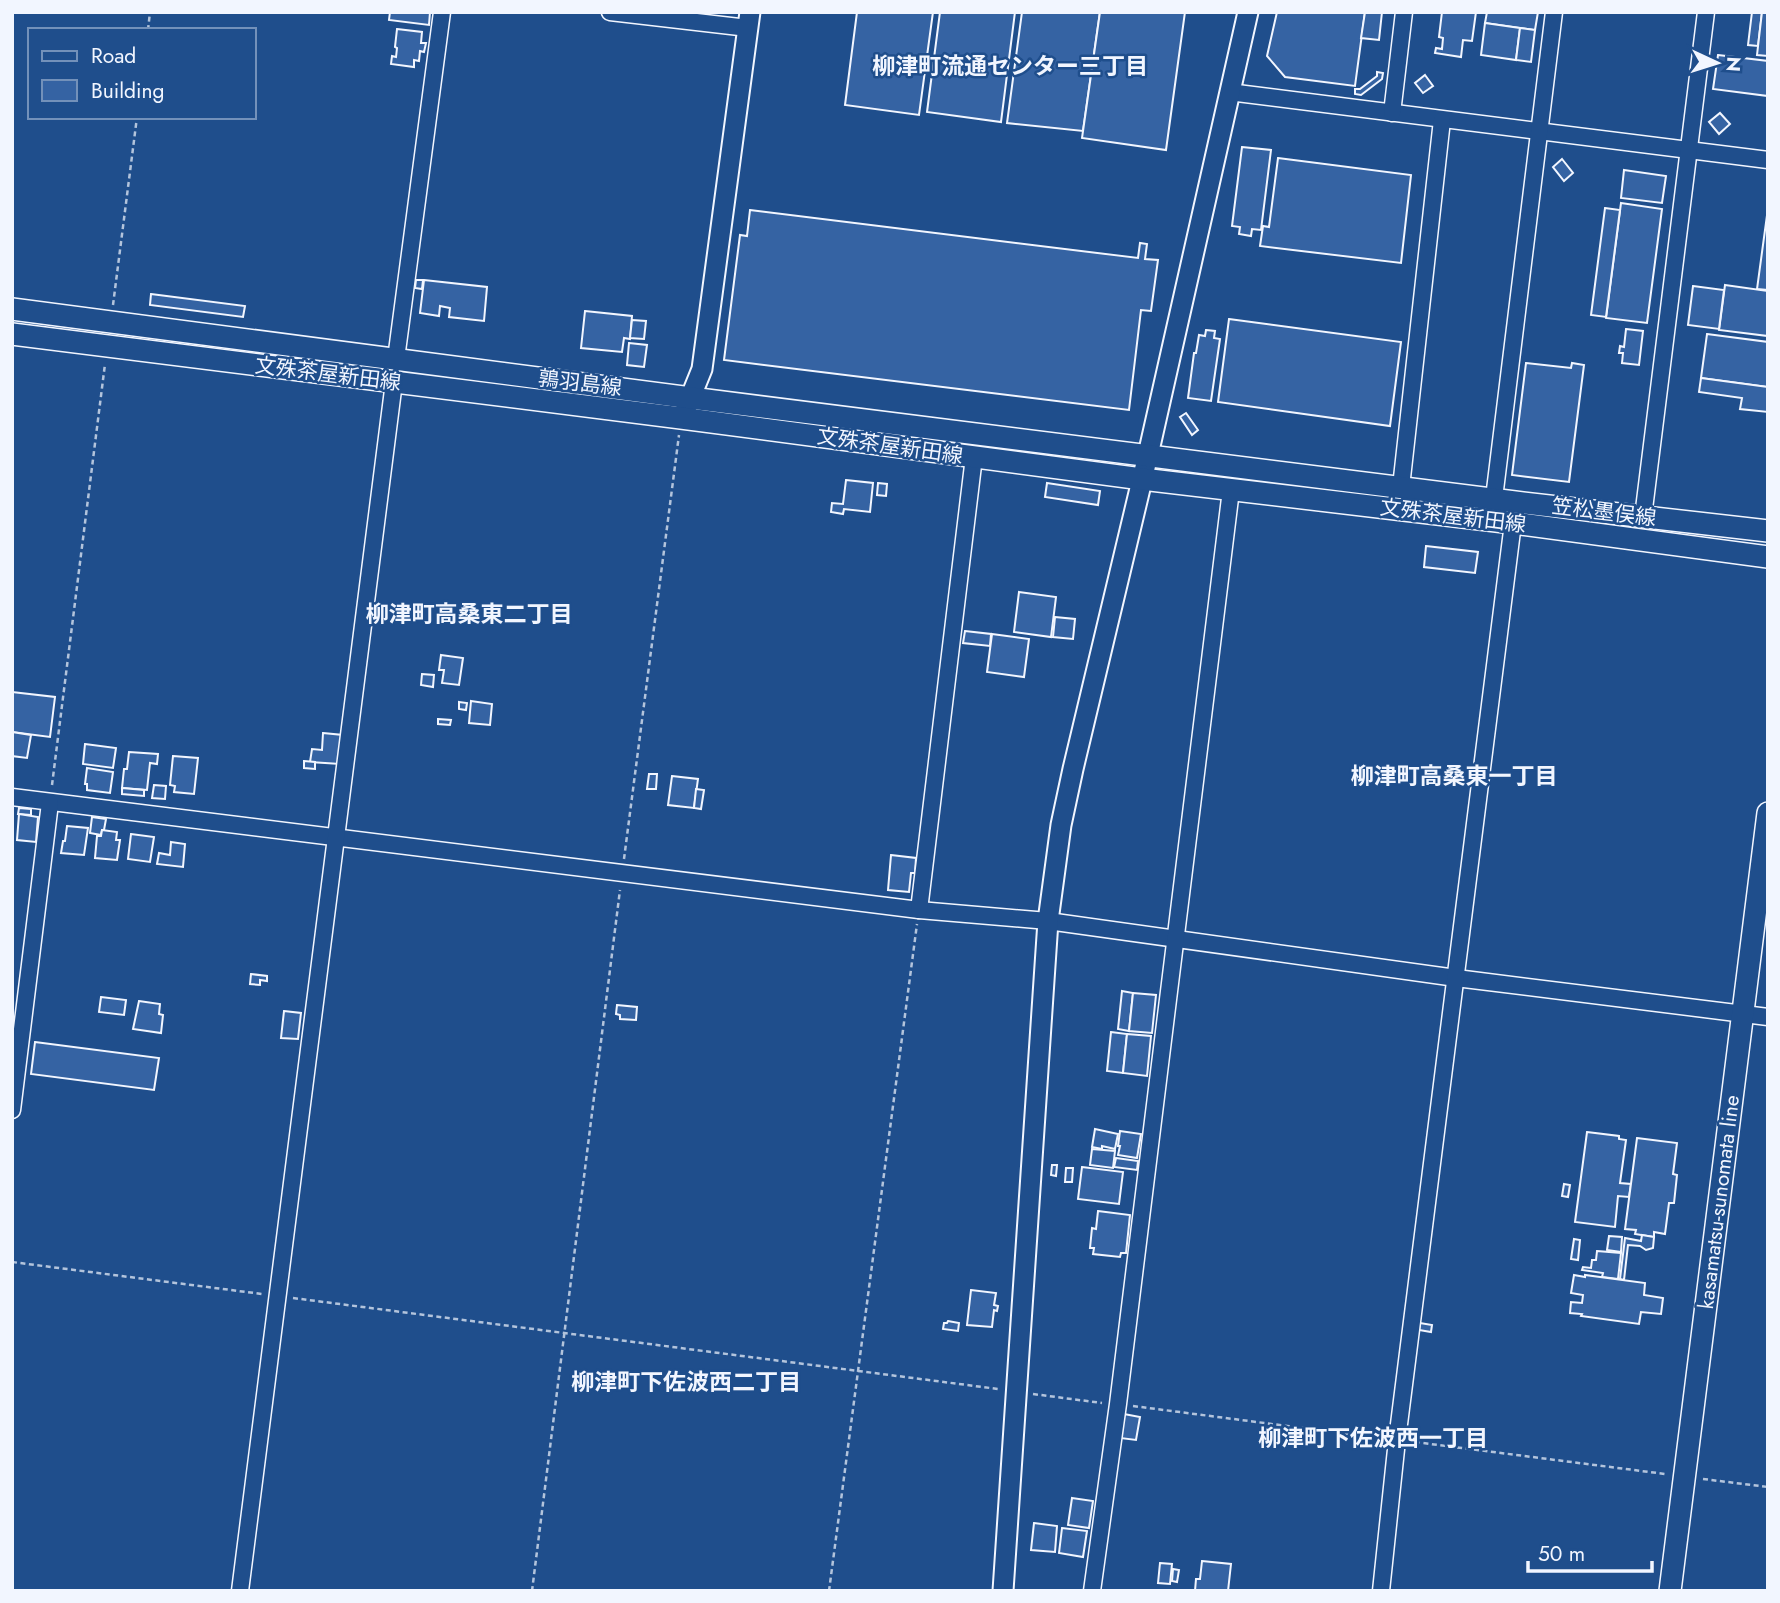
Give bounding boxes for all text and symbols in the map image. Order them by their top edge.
legend [28,28,256,119]
north arrow [1682,28,1752,98]
text: Road [91,41,136,71]
district label: 柳津町流通センター三丁目 [872,49,1148,83]
text: N [1719,56,1747,73]
text: Building [91,76,164,106]
street label: 文殊茶屋新田線 [253,350,403,398]
street label: 鶉羽島線 [536,363,624,403]
street label: 文殊茶屋新田線 [815,421,965,471]
street label: 笠松墨俣線 [1550,491,1658,533]
street label: 文殊茶屋新田線 [1378,492,1528,540]
district label: 柳津町高桑東二丁目 [366,597,573,631]
district label: 柳津町高桑東一丁目 [1351,759,1558,793]
street label: kasamatsu-sunomata line [1691,1093,1747,1311]
district label: 柳津町下佐波西二丁目 [571,1365,801,1399]
district label: 柳津町下佐波西一丁目 [1258,1421,1488,1455]
scale bar [1528,1530,1652,1574]
text: 50 m [1538,1539,1585,1569]

